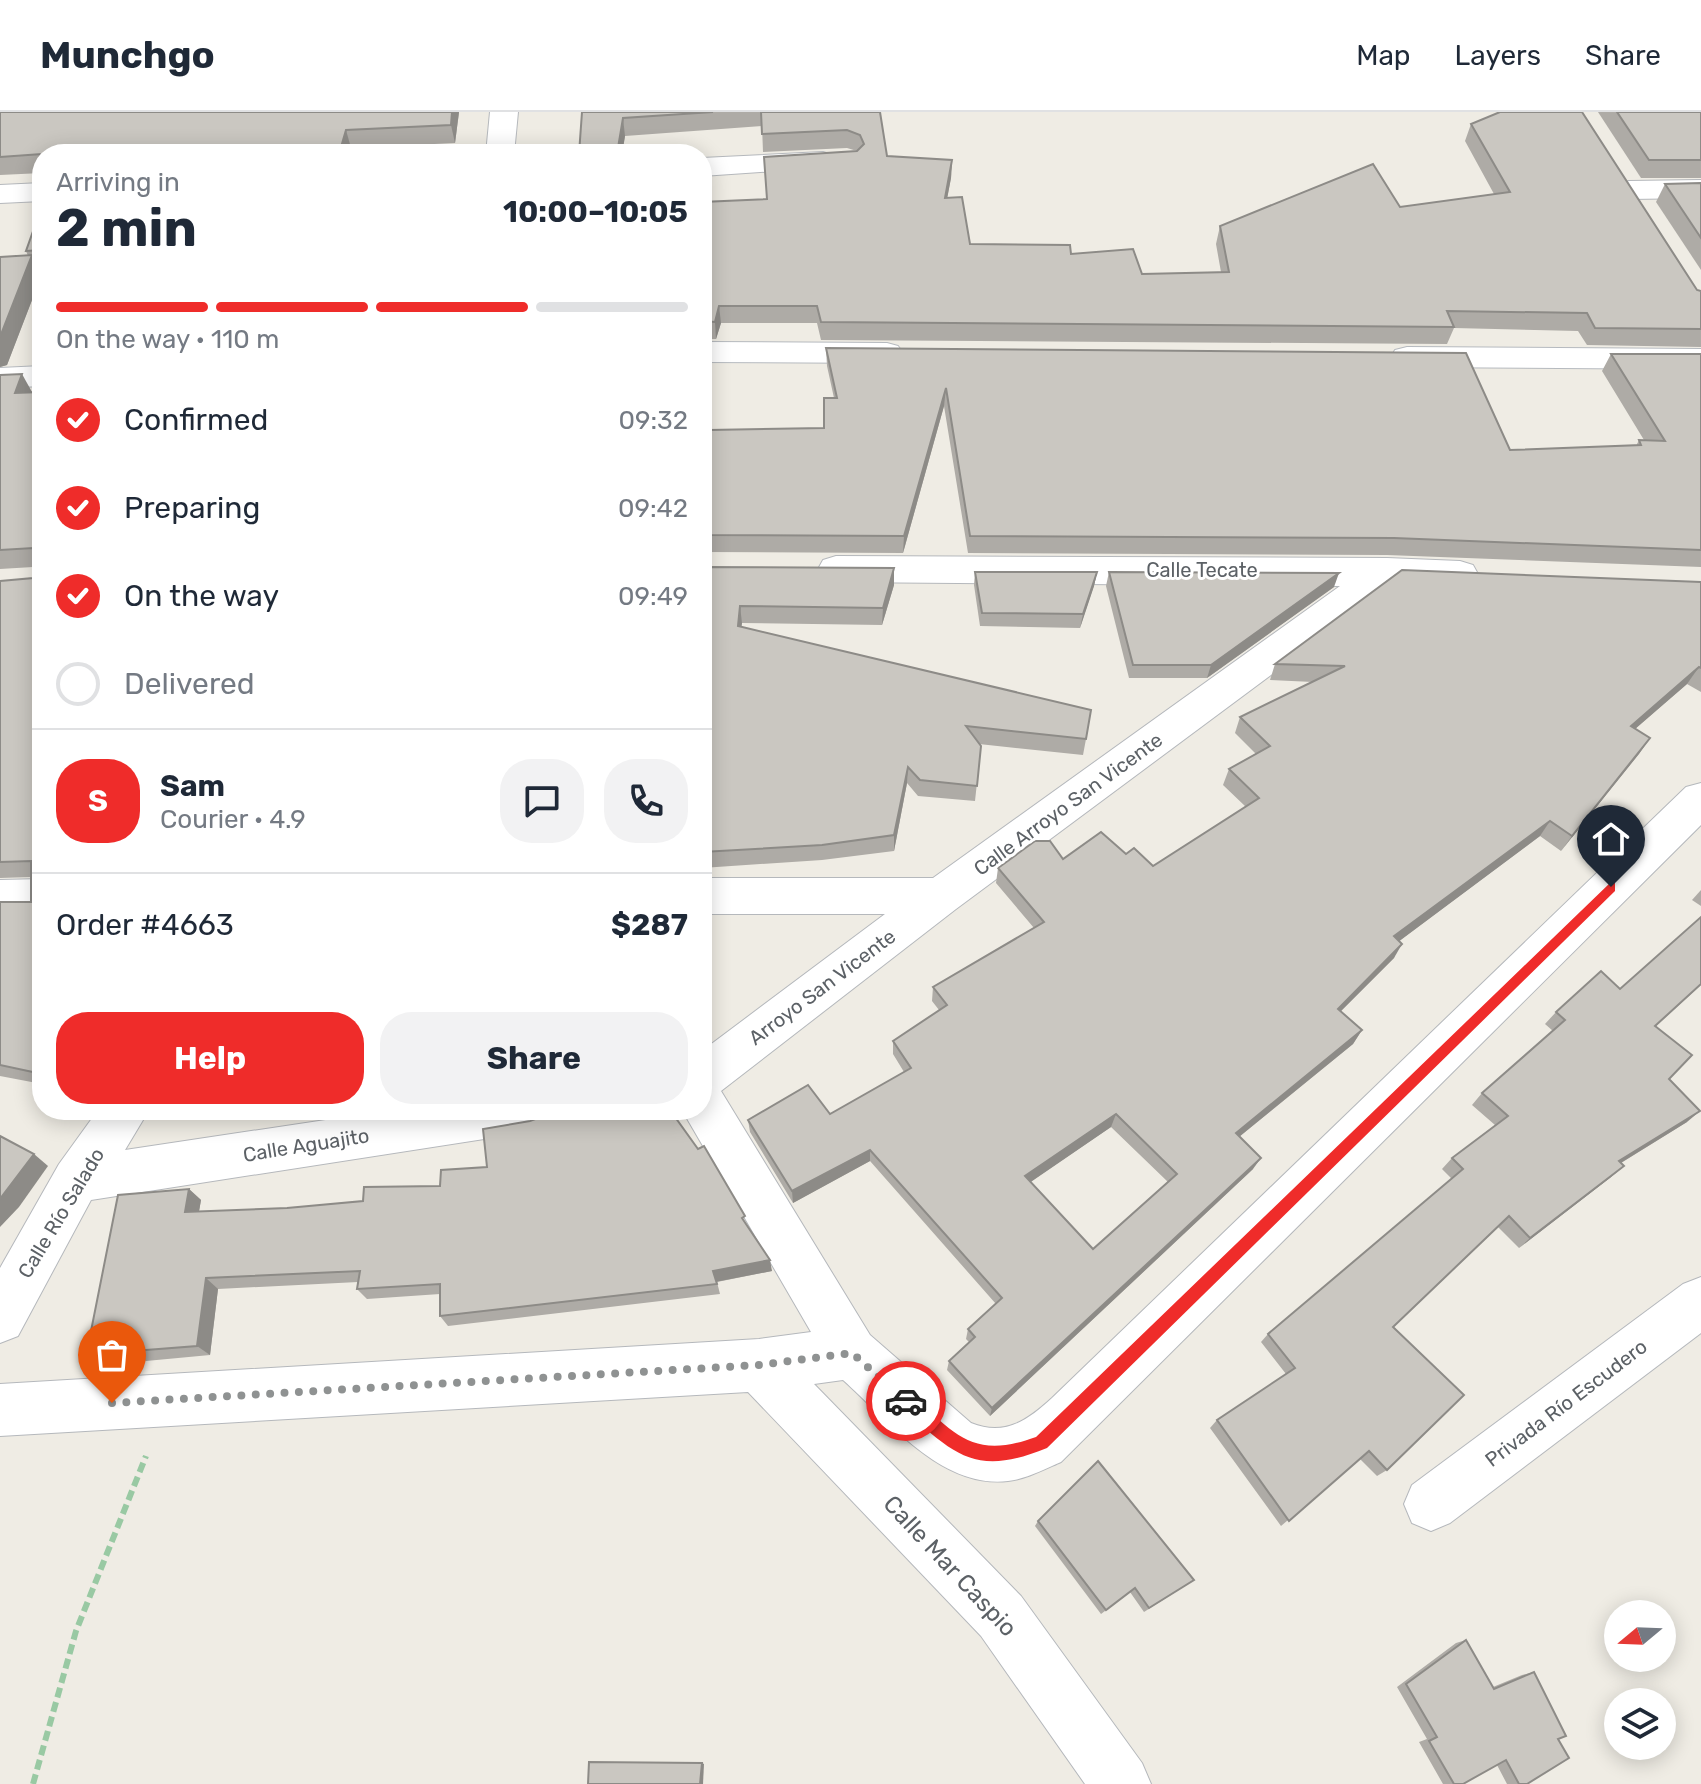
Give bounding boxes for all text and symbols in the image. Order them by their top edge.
text: Munchgo [40,32,215,78]
text: Map [1356,39,1411,72]
text: Layers [1455,39,1541,72]
text: Share [1585,39,1661,72]
text: Arriving in [56,167,180,198]
text: 10:00–10:05 [503,194,688,230]
text: 2 min [56,197,197,259]
text: On the way · 110 m [56,324,279,355]
icon: check [56,398,100,442]
text: Confirmed [124,402,268,438]
text: 09:32 [619,405,688,436]
icon: check [56,486,100,530]
text: Preparing [124,490,260,526]
text: 09:42 [618,493,688,524]
street label: Calle Tecate [1146,558,1258,582]
icon: check [56,574,100,618]
text: On the way [124,578,279,614]
text: 09:49 [618,581,688,612]
text: Delivered [124,666,255,702]
street label: Calle Arroyo San Vicente [969,728,1167,880]
button: chat [500,759,584,843]
button: phone [604,759,688,843]
text: Sam [160,768,225,804]
text: S [88,783,108,819]
text: Courier · 4.9 [160,804,306,835]
pin [1577,805,1645,887]
icon: home [1589,817,1633,861]
text: Order #4663 [56,907,234,943]
text: $287 [611,907,688,943]
street label: Arroyo San Vicente [744,924,900,1050]
button: Help [56,1012,364,1104]
button: Share [380,1012,688,1104]
street label: Calle Aguajito [241,1123,371,1167]
street label: Calle Río Salado [13,1144,109,1282]
pin [78,1321,146,1403]
icon: bag [90,1333,134,1377]
street label: Privada Río Escudero [1480,1334,1652,1472]
courier [866,1361,946,1441]
icon: car [884,1379,928,1423]
street label: Calle Mar Caspio [878,1490,1022,1642]
north arrow [1604,1600,1676,1672]
map controls [1604,1600,1676,1760]
button: layers [1604,1688,1676,1760]

